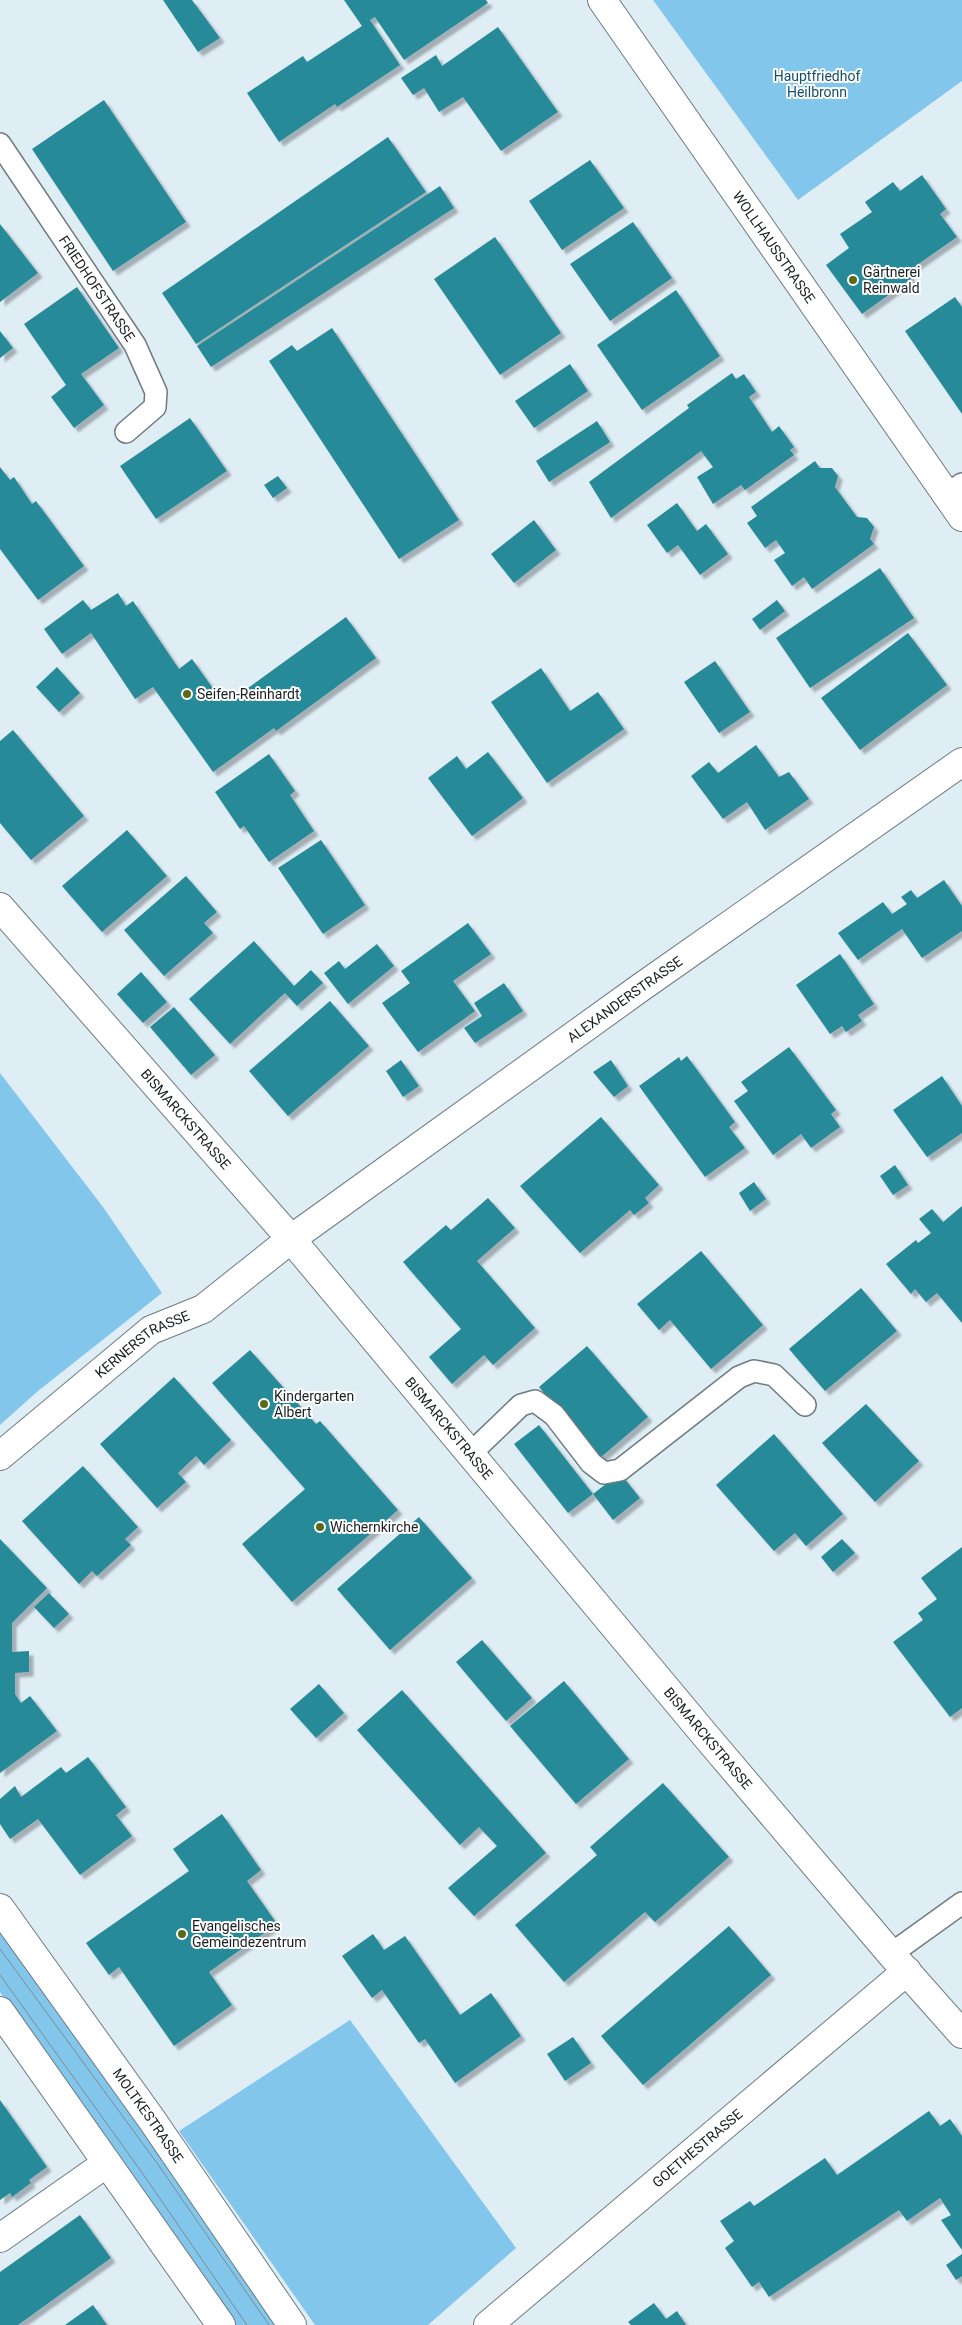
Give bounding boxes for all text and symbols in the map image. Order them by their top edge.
park label: Hauptfriedhof Heilbronn [774,68,860,100]
street label: WOLLHAUSSTRASSE [730,188,819,306]
street label: FRIEDHOFSTRASSE [56,233,138,344]
place label: Gärtnerei Reinwald [863,264,920,296]
marker: Gärtnerei Reinwald [847,274,859,286]
place label: Seifen-Reinhardt [197,686,300,702]
marker: Seifen-Reinhardt [181,688,193,700]
street label: ALEXANDERSTRASSE [564,953,685,1046]
street label: BISMARCKSTRASSE [138,1066,234,1172]
street label: KERNERSTRASSE [92,1307,192,1381]
street label: BISMARCKSTRASSE [402,1374,496,1483]
place label: Kindergarten Albert [274,1388,354,1420]
marker: Kindergarten Albert [258,1398,270,1410]
place label: Wichernkirche [330,1519,418,1535]
marker: Wichernkirche [314,1521,326,1533]
street label: BISMARCKSTRASSE [661,1684,755,1792]
place label: Evangelisches Gemeindezentrum [192,1918,306,1950]
marker: Evangelisches Gemeindezentrum [176,1928,188,1940]
street label: MOLTKESTRASSE [110,2065,187,2166]
street label: GOETHESTRASSE [649,2106,746,2191]

